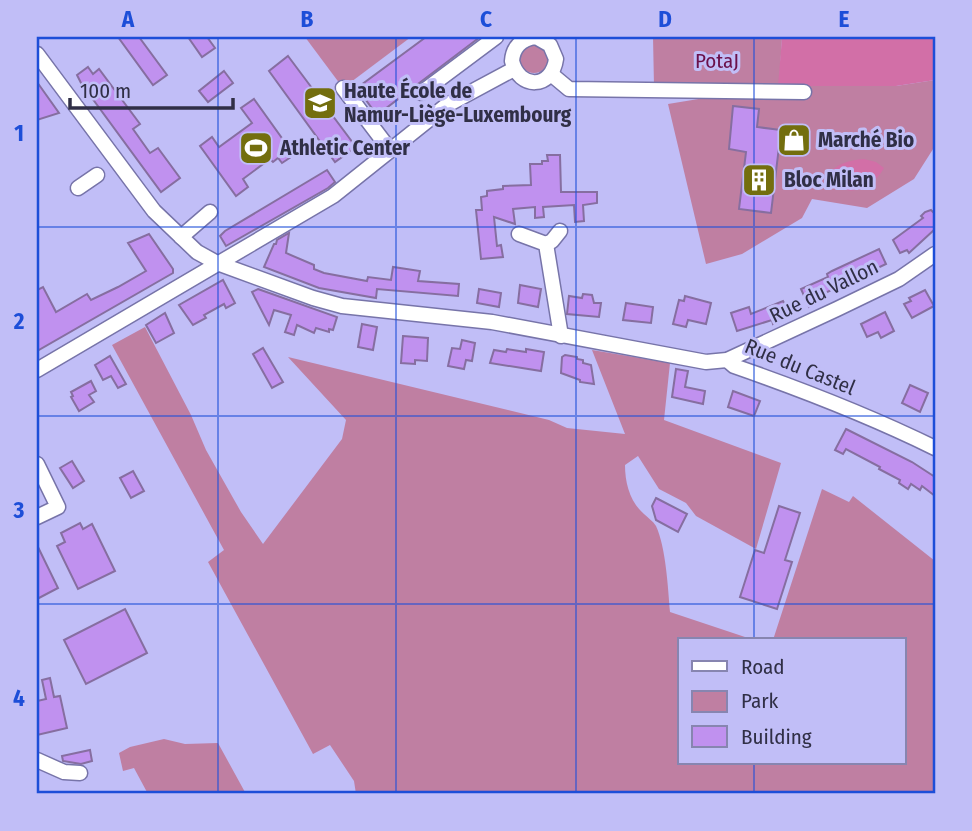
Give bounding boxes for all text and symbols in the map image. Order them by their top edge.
text: A [121,5,135,33]
text: B [301,5,314,33]
text: C [480,5,492,33]
text: D [658,5,672,33]
text: E [839,5,850,33]
park label: PotaJ [695,48,739,74]
scale bar [70,66,233,110]
place label: Haute École de Namur-Liège-Luxembourg [344,77,572,128]
text: 100 m [80,78,131,104]
school or university icon: Haute École de Namur-Liège-Luxembourg [301,84,339,122]
text: 1 [14,119,24,147]
shop icon: Marché Bio [775,121,813,159]
place label: Marché Bio [818,127,914,153]
sports icon: Athletic Center [237,129,275,167]
place label: Athletic Center [279,135,410,161]
building icon: Bloc Milan [740,161,778,199]
place label: Bloc Milan [784,167,874,193]
street label: Rue du Vallon [765,253,883,329]
text: 2 [13,307,25,335]
street label: Rue du Castel [741,333,860,401]
text: 3 [13,496,25,524]
legend [678,638,906,764]
text: Road [741,654,785,680]
text: 4 [13,684,25,712]
text: Park [741,688,779,714]
text: Building [741,724,812,750]

